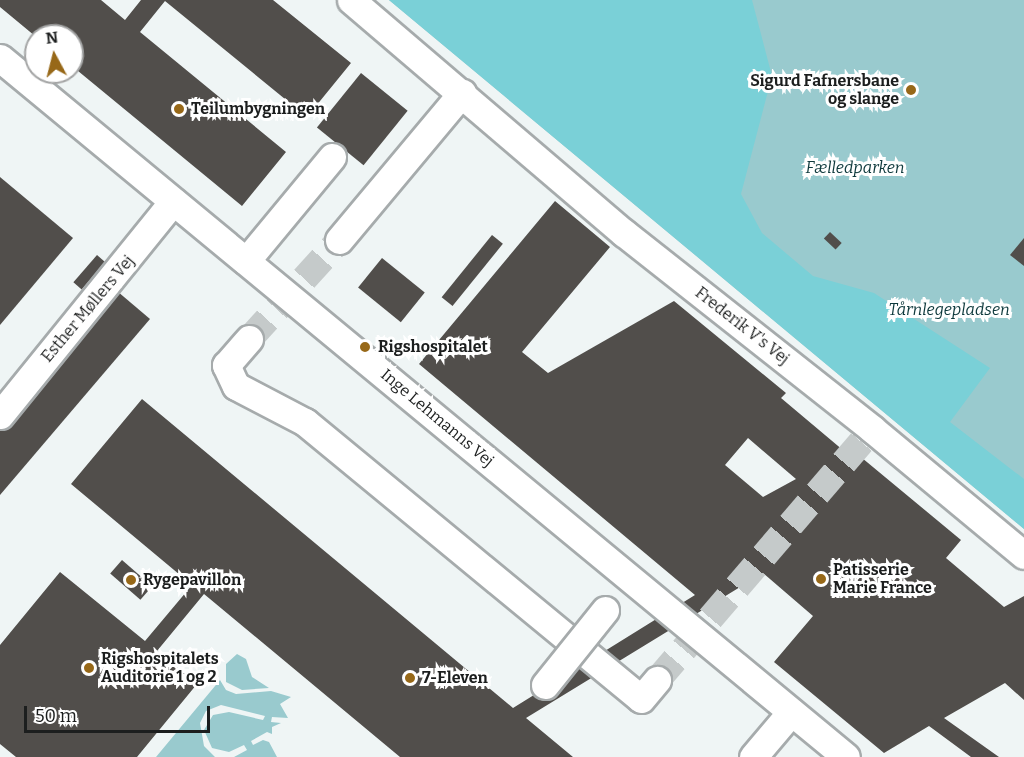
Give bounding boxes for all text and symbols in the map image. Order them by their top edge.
north arrow [24,24,84,84]
text: N [45,27,59,48]
place label: Sigurd Fafnersbane og slange [750,71,899,109]
marker: Sigurd Fafnersbane og slange [904,83,918,97]
place label: Teilumbygningen [191,99,325,119]
marker: Teilumbygningen [172,102,186,116]
park label: Fælledparken [806,158,904,178]
street label: Esther Møllers Vej [38,252,138,366]
street label: Frederik V's Vej [691,283,793,369]
park label: Tårnlegepladsen [888,300,1010,320]
place label: Rigshospitalet [378,337,488,357]
marker: Rigshospitalet [356,338,374,356]
street label: Inge Lehmanns Vej [377,365,497,471]
place label: Patisserie Marie France [833,560,932,598]
place label: Rygepavillon [143,570,241,590]
marker: Patisserie Marie France [814,572,828,586]
marker: Rygepavillon [124,573,138,587]
place label: Rigshospitalets Auditorie 1 og 2 [101,649,219,687]
marker: Rigshospitalets Auditorie 1 og 2 [82,661,96,675]
place label: 7-Eleven [422,668,488,688]
marker: 7-Eleven [403,671,417,685]
scale bar [27,694,213,732]
text: 50 m [35,705,77,727]

